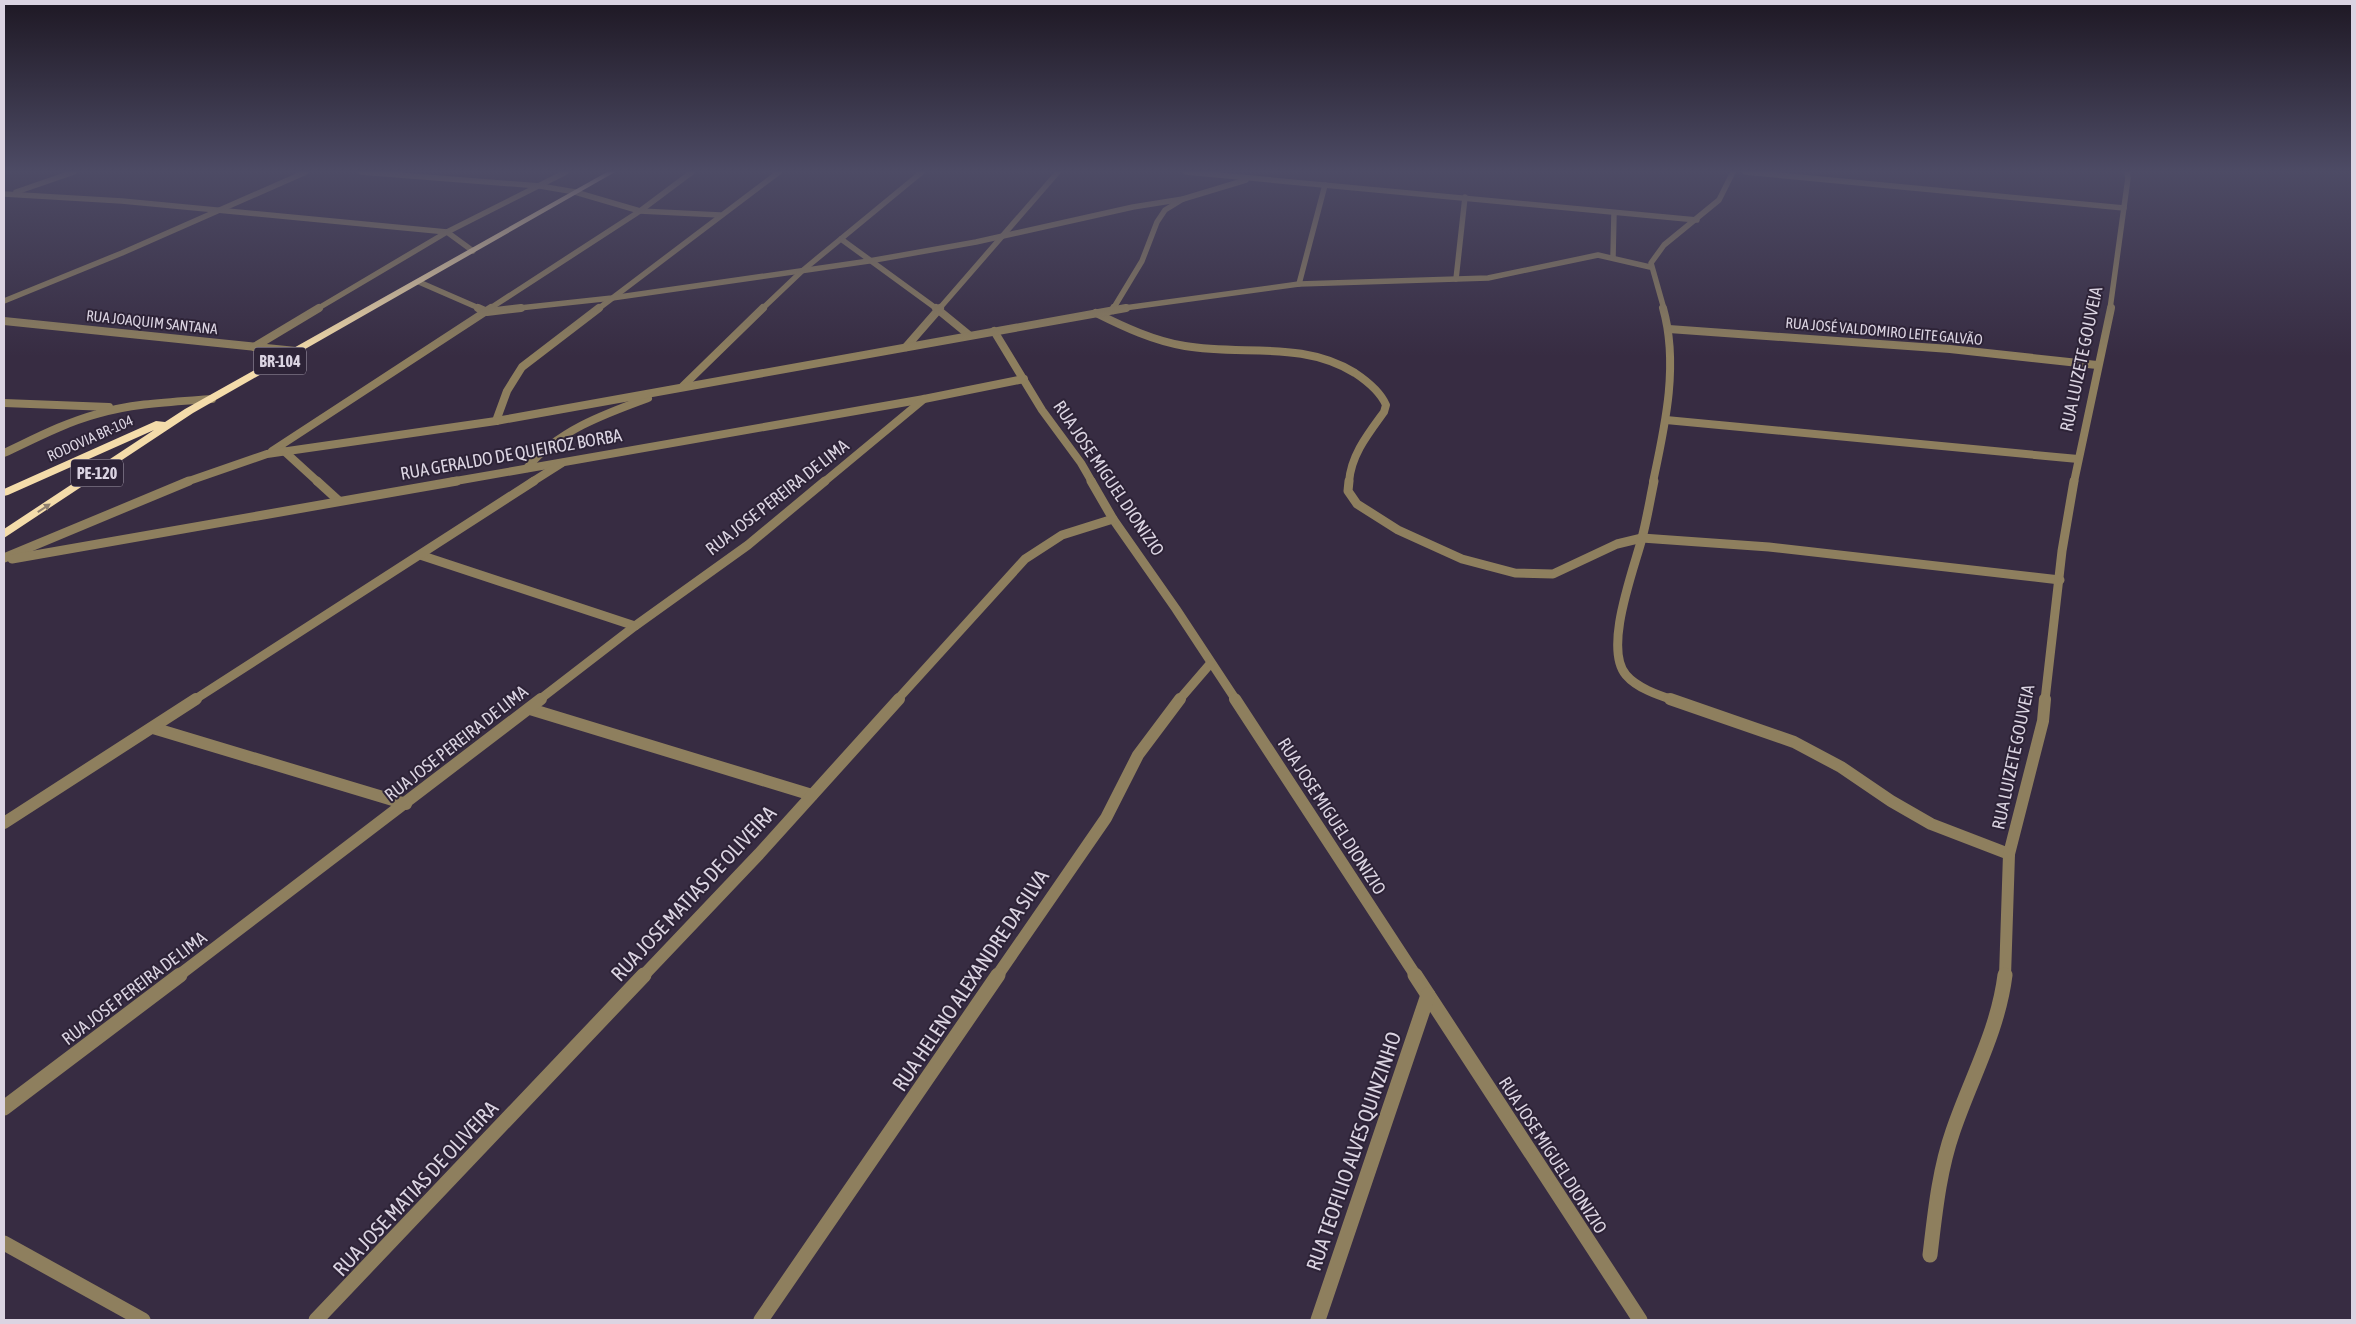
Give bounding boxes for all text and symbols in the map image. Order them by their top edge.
street label: RUA LUIZETE GOUVEIA [2055,285,2107,433]
street label: RUA JOAQUIM SANTANA [85,307,219,337]
street label: RUA JOSÉ VALDOMIRO LEITE GALVÃO [1785,314,1984,348]
road number: BR-104 [254,348,306,374]
street label: RUA JOSE MIGUEL DIONIZIO [1049,397,1169,559]
street label: RODOVIA BR-104 [44,411,136,465]
street label: RUA GERALDO DE QUEIROZ BORBA [399,424,624,484]
street label: RUA JOSE PEREIRA DE LIMA [701,435,853,559]
road number: PE-120 [71,459,123,486]
one-way arrow [38,503,51,512]
street label: RUA JOSE PEREIRA DE LIMA [380,681,532,805]
street label: RUA LUIZETE GOUVEIA [1987,683,2039,831]
street label: RUA JOSE MIGUEL DIONIZIO [1274,734,1390,898]
street label: RUA JOSE MATIAS DE OLIVEIRA [606,800,781,985]
street label: RUA HELENO ALEXANDRE DA SILVA [887,864,1053,1095]
street label: RUA JOSE PEREIRA DE LIMA [58,927,211,1049]
street label: RUA TEOFILIO ALVES QUINZINHO [1301,1028,1405,1274]
street label: RUA JOSE MIGUEL DIONIZIO [1495,1073,1611,1237]
street label: RUA JOSE MATIAS DE OLIVEIRA [328,1095,503,1280]

